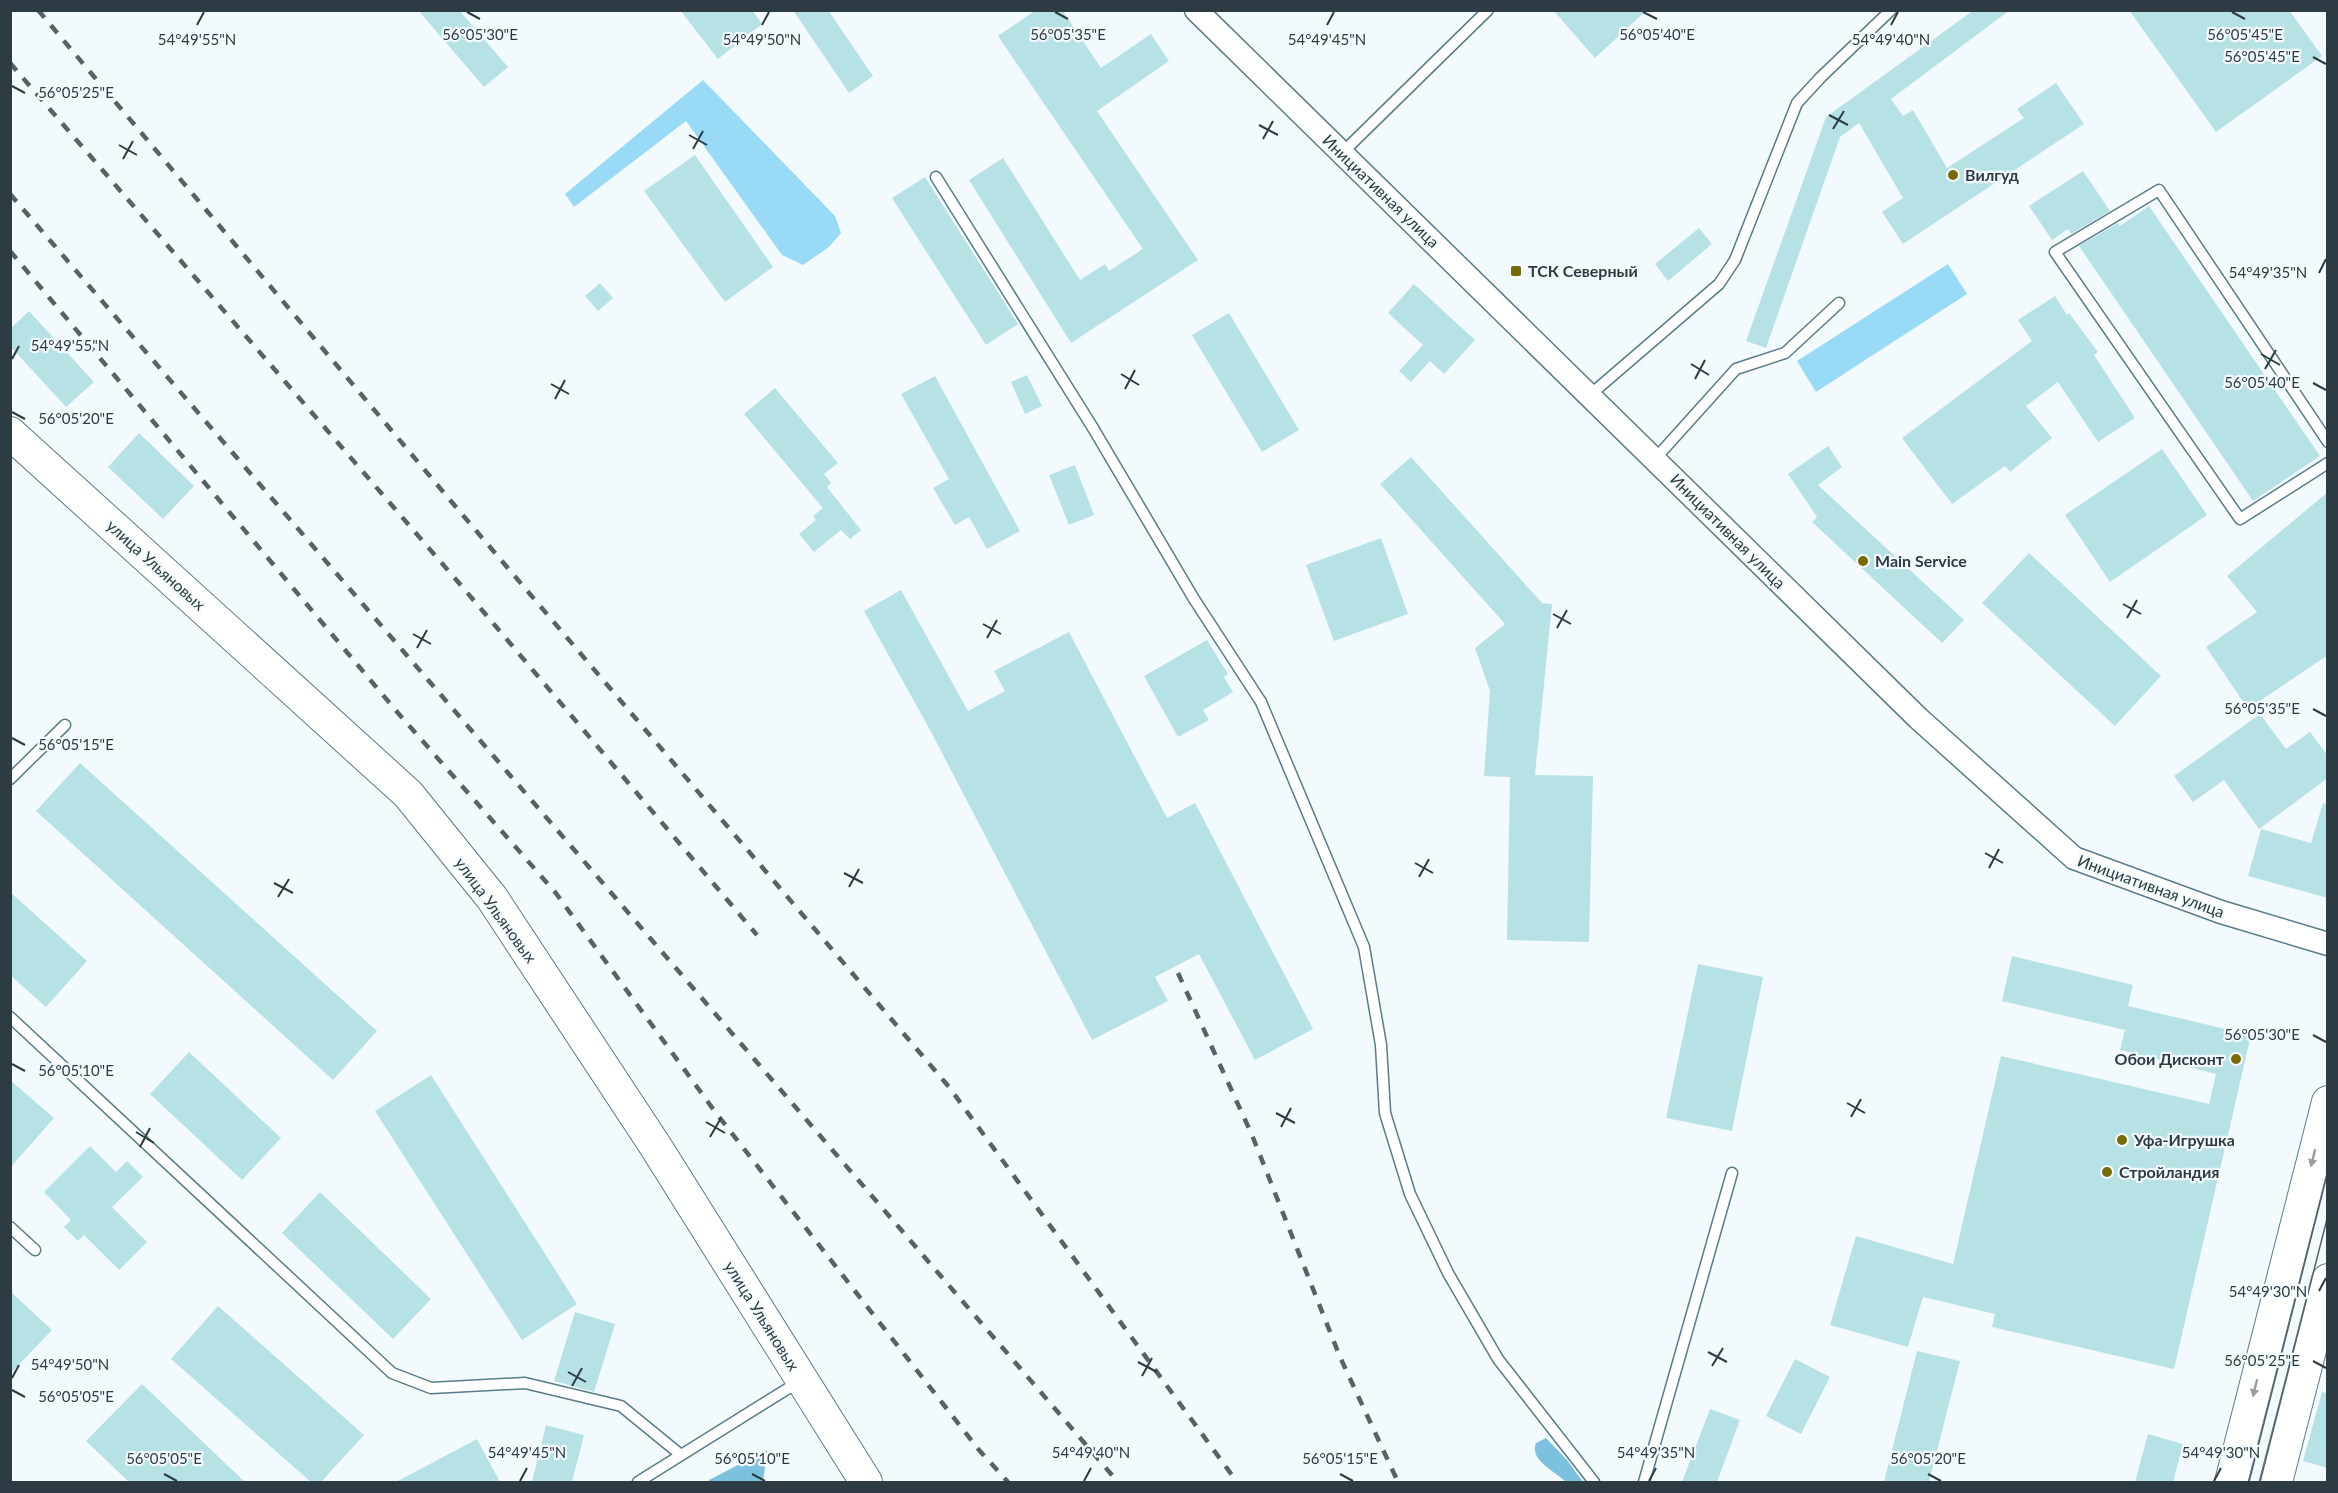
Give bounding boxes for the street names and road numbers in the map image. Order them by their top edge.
street label: Инициативная улица [1319,130,1444,251]
street label: Инициативная улица [1667,469,1790,592]
street label: улица Ульяновых [103,515,210,614]
street label: Инициативная улица [2075,850,2227,921]
street label: улица Ульяновых [452,853,541,966]
street label: улица Ульяновых [721,1257,804,1374]

